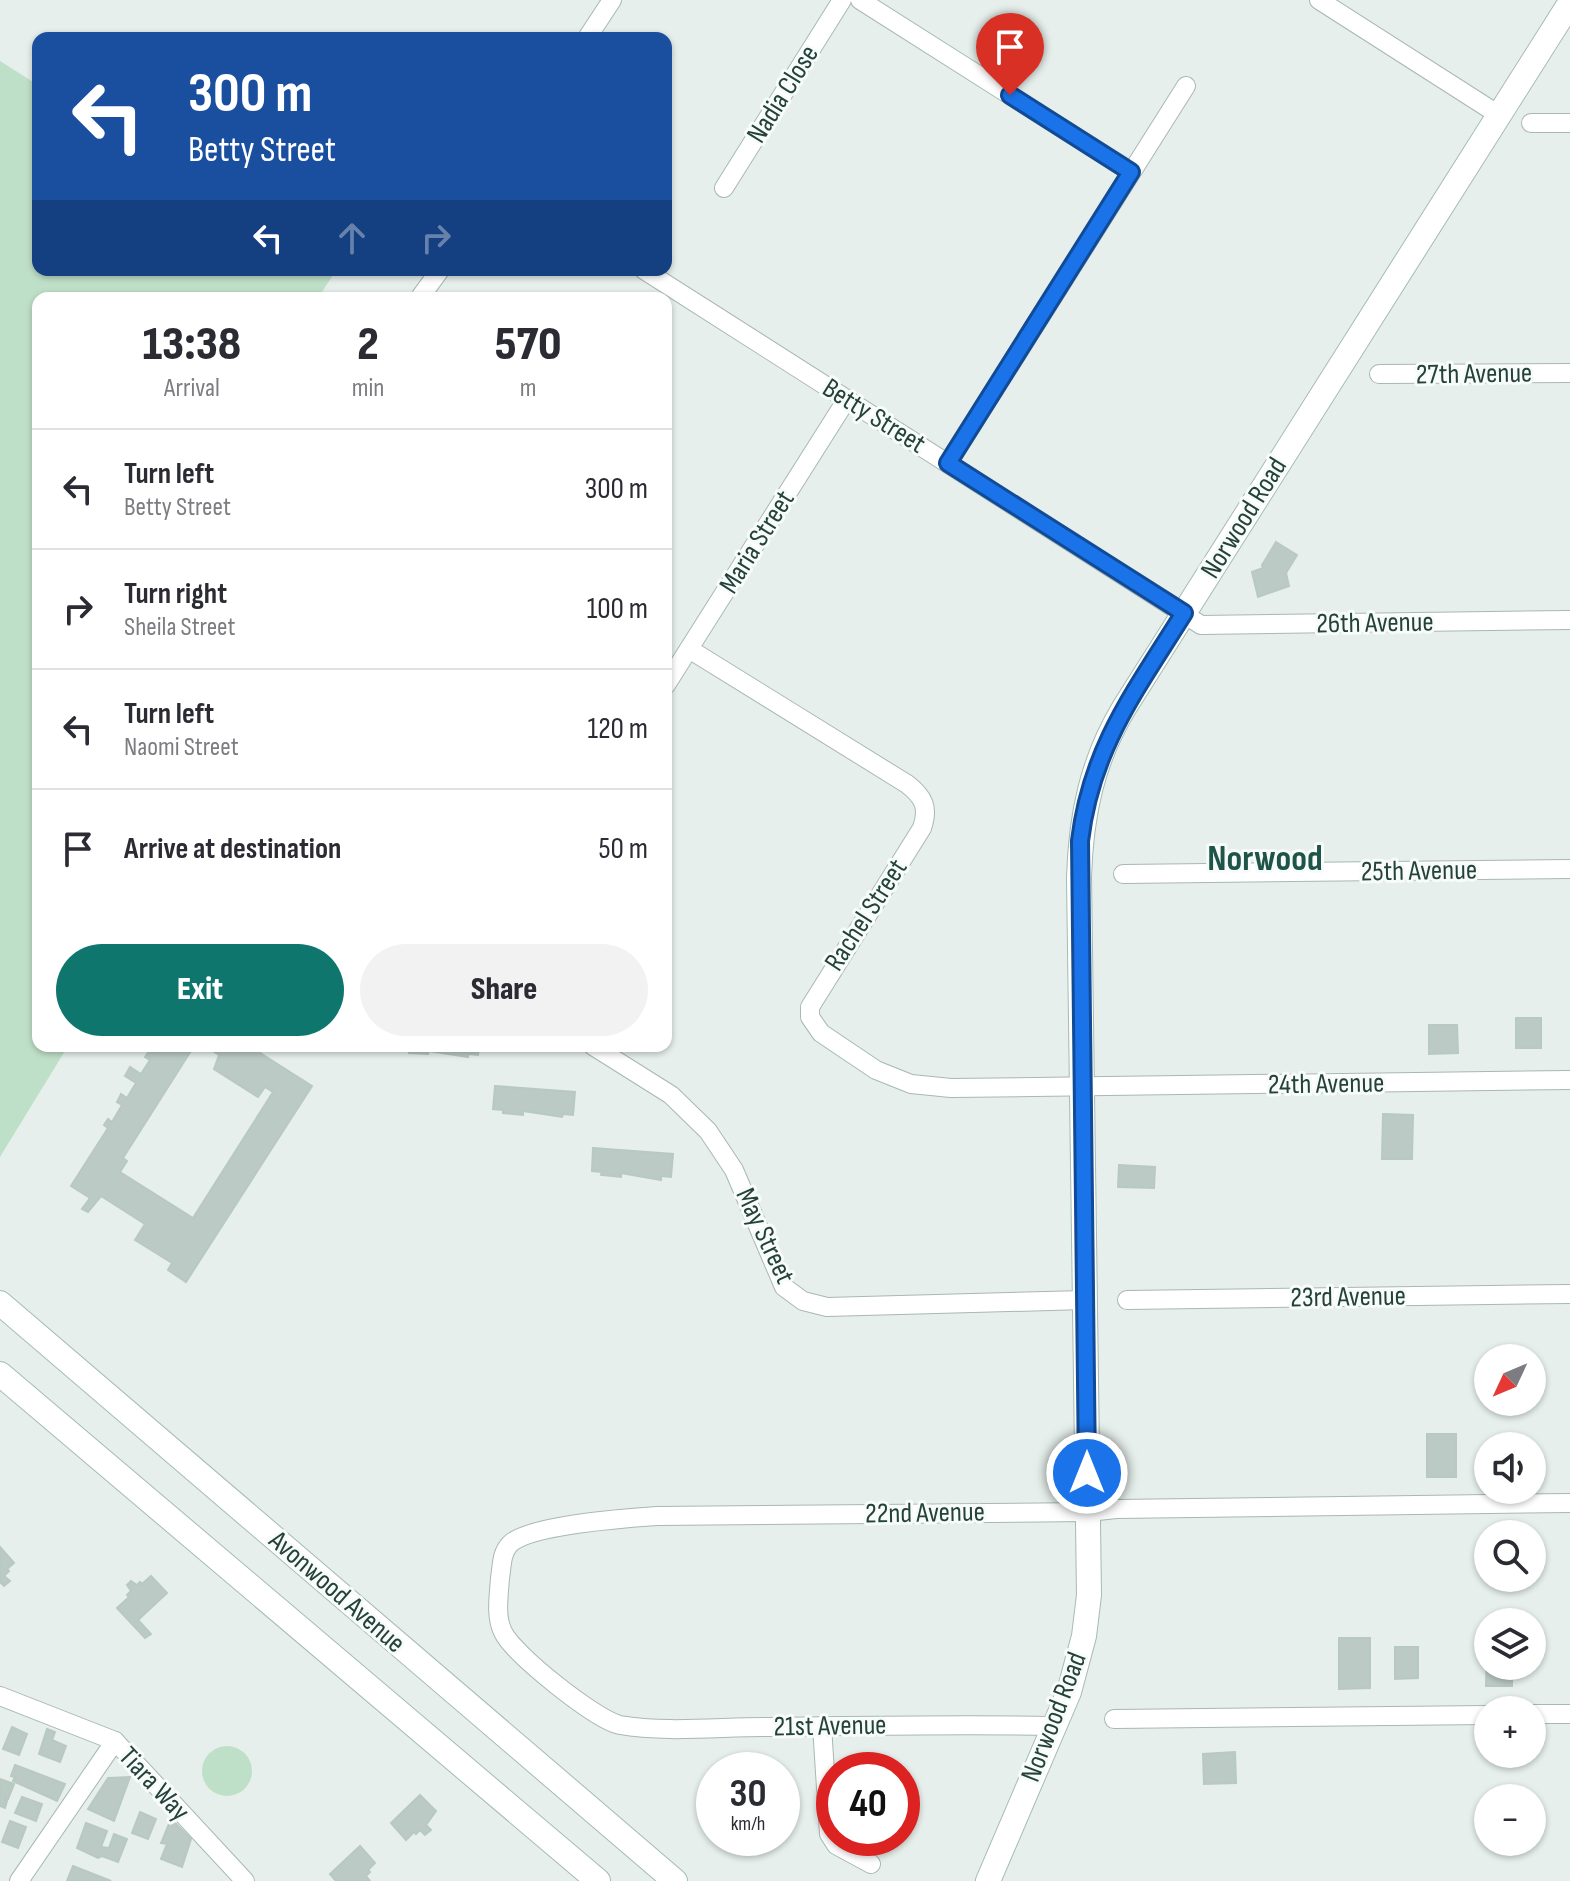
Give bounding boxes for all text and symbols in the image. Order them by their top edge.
pin [976,13,1044,95]
icon: arrive [988,25,1032,69]
street label: Nadia Close [740,39,826,149]
text: 300 m [188,61,312,128]
icon: left [56,64,160,168]
text: Betty Street [188,129,336,172]
icon: left [246,216,290,260]
icon: ahead [330,216,374,260]
icon: right [414,216,458,260]
text: 13:38 [142,316,241,373]
text: 2 [357,316,379,373]
text: 570 [495,316,562,373]
street label: 27th Avenue [1415,356,1533,392]
street label: Betty Street [816,372,932,460]
text: Arrival [164,373,220,404]
text: min [352,373,384,404]
text: m [520,373,537,404]
street label: Norwood Road [1194,452,1294,584]
text: Turn left [124,456,214,492]
icon: left [56,467,100,511]
text: 300 m [585,471,648,507]
street label: Maria Street [713,485,801,599]
text: Betty Street [124,492,231,523]
text: Turn right [124,576,227,612]
icon: right [56,587,100,631]
text: 100 m [587,591,648,627]
street label: 26th Avenue [1316,605,1434,641]
text: Sheila Street [124,612,235,643]
text: Turn left [124,696,214,732]
icon: left [56,707,100,751]
text: 120 m [587,711,648,747]
text: Naomi Street [124,732,239,763]
icon: arrive [56,827,100,871]
text: Arrive at destination [124,831,341,867]
text: 50 m [599,831,648,867]
district label: Norwood [1207,838,1323,881]
street label: Rachel Street [818,853,914,977]
street label: 25th Avenue [1361,853,1477,889]
button: Exit [56,944,344,1036]
button: Share [360,944,648,1036]
street label: 24th Avenue [1267,1066,1385,1102]
street label: May Street [729,1183,801,1289]
street label: 23rd Avenue [1290,1279,1406,1315]
north arrow [1474,1344,1546,1416]
map controls [1474,1344,1546,1856]
position arrow [1045,1431,1129,1515]
button: sound [1474,1432,1546,1504]
street label: 22nd Avenue [865,1495,985,1531]
button: search [1474,1520,1546,1592]
street label: Avonwood Avenue [262,1523,412,1660]
button: layers [1474,1608,1546,1680]
street label: Norwood Road [1014,1648,1094,1786]
button: + [1474,1696,1546,1768]
street label: 21st Avenue [773,1709,887,1743]
street label: Tiara Way [112,1740,197,1828]
speed limit sign: 40 [816,1752,920,1856]
text: 30 [730,1770,766,1818]
button: − [1474,1784,1546,1856]
text: km/h [731,1812,765,1836]

